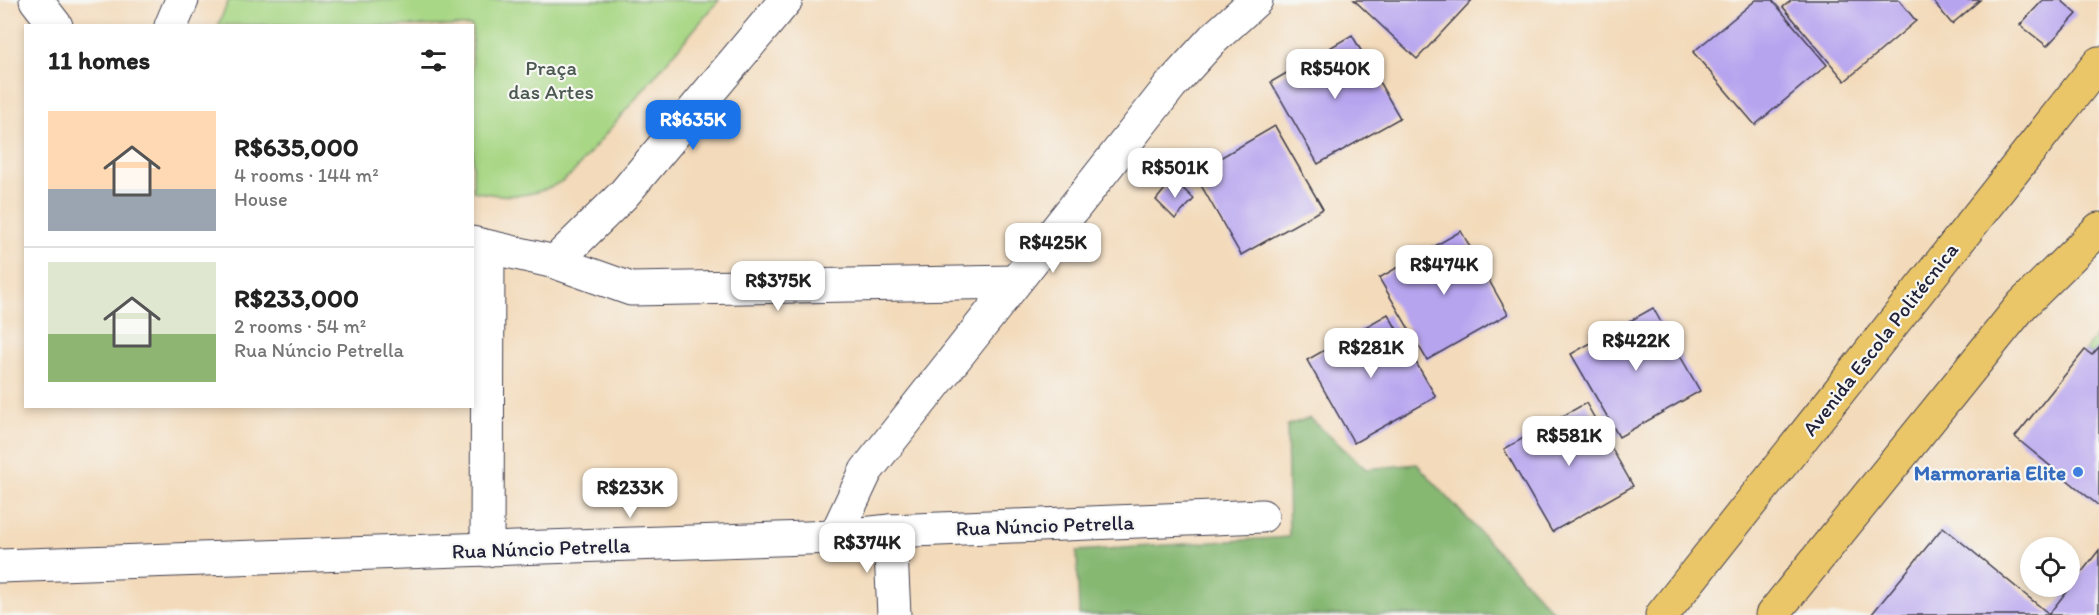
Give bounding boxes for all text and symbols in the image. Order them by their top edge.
text: 11 homes [48,44,150,76]
icon: filters [417,44,450,77]
pin: R$540K [1286,49,1384,100]
park label: Praça das Artes [508,55,594,104]
text: R$540K [1300,56,1370,80]
pin: R$635K [644,100,742,151]
text: R$635K [660,107,726,131]
text: R$635,000 [234,131,359,163]
icon: home [96,135,168,207]
pin: R$501K [1126,148,1224,199]
text: R$501K [1142,155,1208,179]
text: 4 rooms · 144 m² [234,163,379,187]
text: House [234,187,288,211]
pin: R$425K [1004,223,1102,274]
text: R$425K [1019,230,1087,254]
street label: Avenida Escola Politécnica [1797,237,1963,441]
pin: R$474K [1395,245,1493,296]
text: R$474K [1410,252,1478,276]
pin: R$375K [729,261,827,312]
text: R$375K [745,268,811,292]
text: R$233,000 [234,282,359,314]
icon: home [96,286,168,358]
text: 2 rooms · 54 m² [234,314,366,338]
pin: R$422K [1587,321,1685,372]
pin: R$281K [1322,328,1420,379]
text: R$422K [1602,328,1670,352]
text: R$281K [1338,335,1404,359]
text: Rua Núncio Petrella [234,338,404,362]
pin: R$581K [1520,416,1618,467]
text: R$581K [1536,423,1602,447]
place label: Marmoraria Elite [1914,460,2066,485]
marker: Marmoraria Elite [2071,465,2085,479]
pin: R$233K [581,468,679,519]
text: R$233K [596,475,664,499]
street label: Rua Núncio Petrella [955,509,1135,541]
pin: R$374K [818,523,916,574]
text: R$374K [833,530,901,554]
street label: Rua Núncio Petrella [451,532,631,564]
map controls [2020,537,2080,597]
button: locate [2020,537,2080,597]

